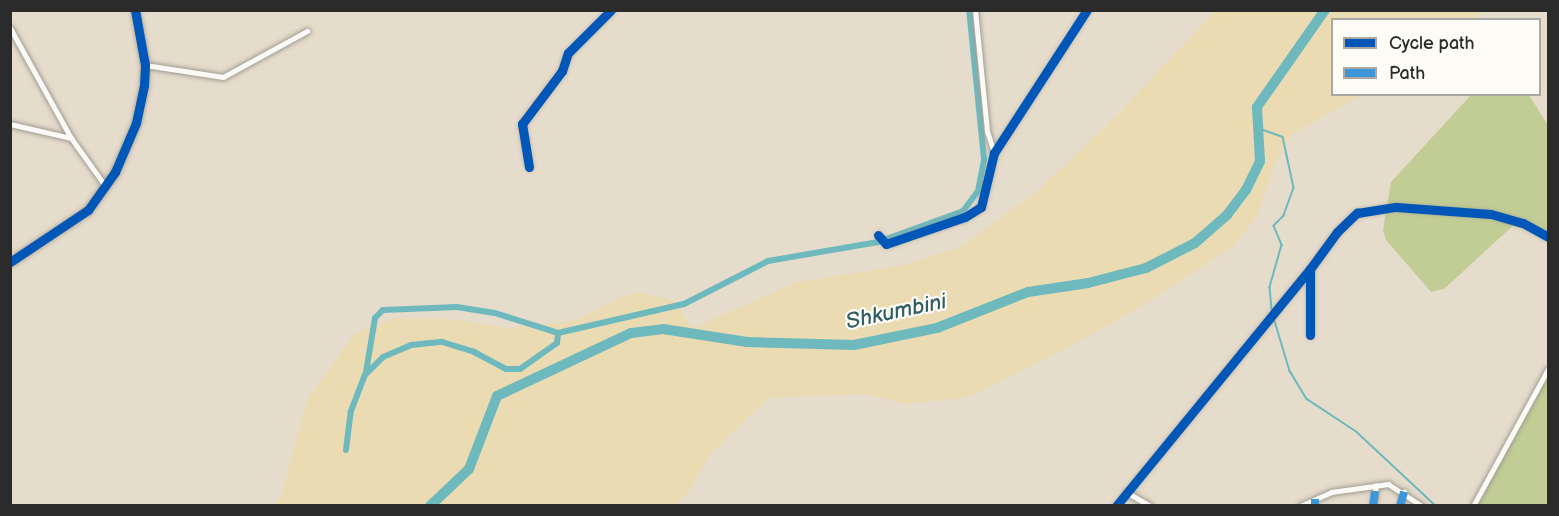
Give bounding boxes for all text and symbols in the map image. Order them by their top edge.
legend [1331,18,1541,96]
text: Cycle path [1389,33,1475,54]
text: Path [1389,63,1425,84]
water label: Shkumbini [843,288,949,336]

